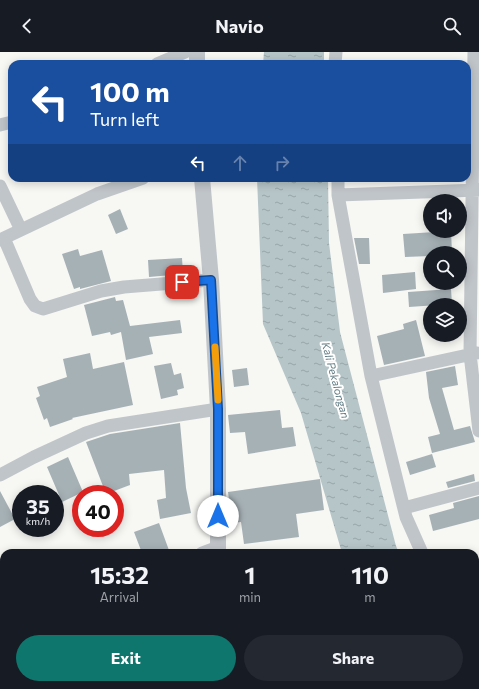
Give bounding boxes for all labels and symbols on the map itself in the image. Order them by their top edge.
pin [165,265,199,299]
water label: Kali Pekalongan [320,340,352,420]
speed limit sign: 40 [72,485,124,537]
position arrow [197,495,239,537]

